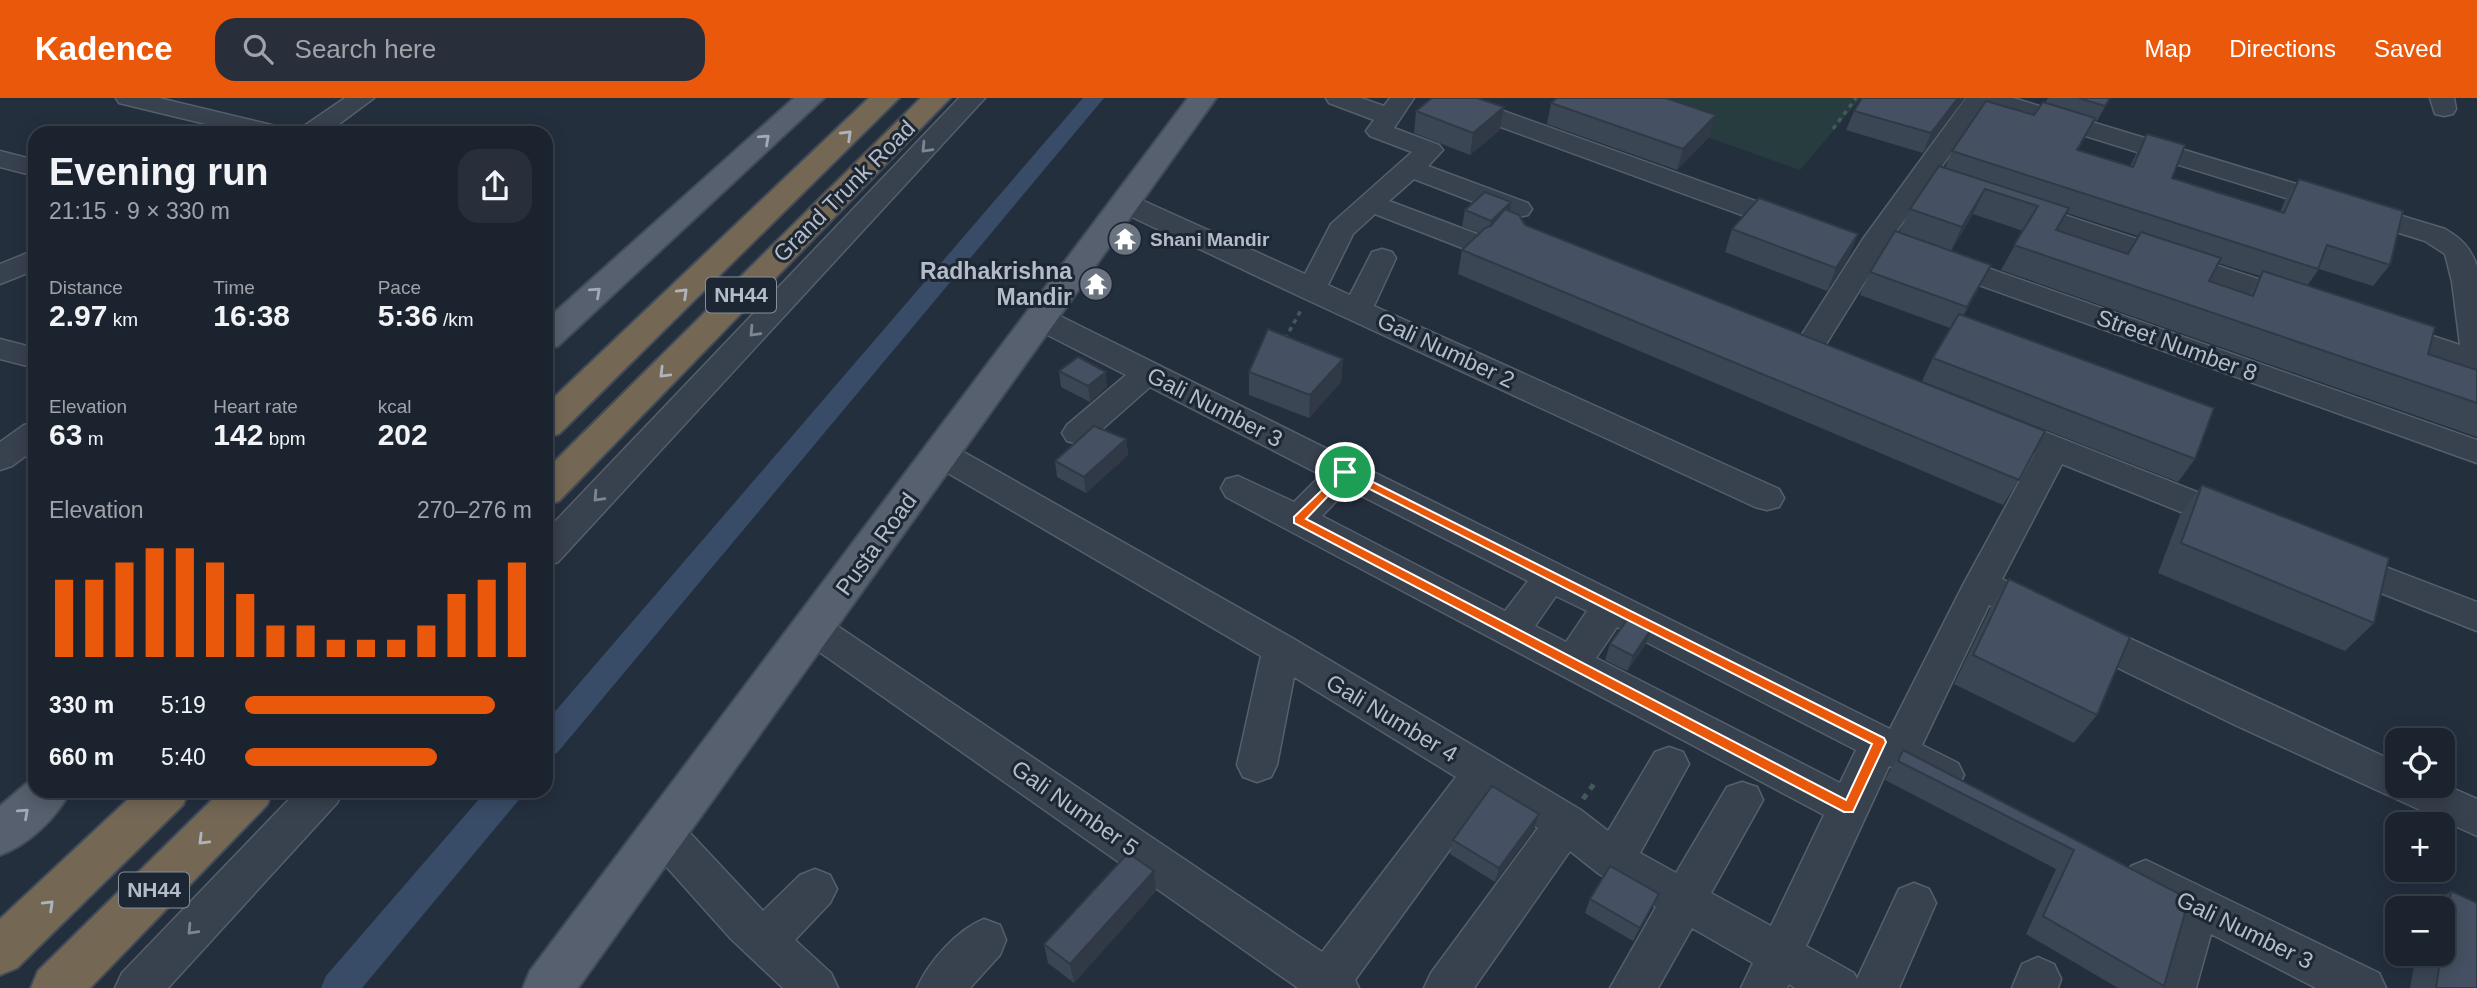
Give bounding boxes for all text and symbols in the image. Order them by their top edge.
search box [215,18,705,81]
text: Kadence [35,30,173,67]
icon: search [239,30,277,68]
text: Search here [295,34,436,64]
text: Map [2145,35,2191,62]
text: Directions [2229,35,2336,62]
text: Saved [2374,35,2442,62]
street label: Grand Trunk Road [768,115,920,267]
one-way arrow [839,130,852,143]
one-way arrow [757,134,770,147]
one-way arrow [922,140,934,153]
button: share [458,149,532,223]
text: Evening run [49,151,269,193]
text: 21:15 · 9 × 330 m [49,198,230,224]
temple icon: Shani Mandir [1106,220,1144,258]
place label: Shani Mandir [1150,229,1270,250]
place label: Radhakrishna Mandir [920,258,1072,310]
temple icon: Radhakrishna Mandir [1077,265,1115,303]
text: Distance [49,277,123,298]
text: Time [213,277,255,298]
text: Pace [378,277,421,298]
road number: NH44 [706,278,776,312]
one-way arrow [588,288,601,300]
one-way arrow [675,288,688,301]
text: 2.97 [49,299,107,332]
text: 16:38 [213,299,290,332]
text: 5:36 [378,299,438,332]
street label: Street Number 8 [2093,304,2261,386]
street label: Gali Number 2 [1373,307,1519,393]
text: km [107,309,138,330]
text: /km [438,309,474,330]
one-way arrow [749,324,762,337]
street label: Gali Number 3 [1143,362,1287,452]
one-way arrow [659,365,672,378]
text: Elevation [49,396,127,417]
text: Heart rate [213,396,298,417]
text: kcal [378,396,411,417]
text: 63 [49,418,82,451]
text: 142 [213,418,263,451]
text: 202 [378,418,428,451]
text: m [82,428,103,449]
text: bpm [263,428,306,449]
pin [1315,442,1375,502]
icon: arrive [1326,453,1364,491]
street label: Pusta Road [830,488,922,600]
one-way arrow [593,489,606,502]
text: Elevation [49,497,144,523]
text: 270–276 m [417,497,532,523]
street label: Gali Number 4 [1322,669,1462,767]
text: 330 m [49,692,114,718]
text: 5:19 [161,692,206,718]
map controls [2385,728,2455,966]
button: locate [2385,728,2455,798]
text: 660 m [49,744,114,770]
text: 5:40 [161,744,206,770]
street label: Gali Number 5 [1007,755,1143,861]
one-way arrow [16,809,29,821]
button: + [2385,812,2455,882]
one-way arrow [199,831,212,844]
road number: NH44 [119,872,189,908]
street label: Gali Number 3 [2173,886,2317,974]
button: − [2385,896,2455,966]
one-way arrow [41,900,54,913]
one-way arrow [188,922,200,935]

